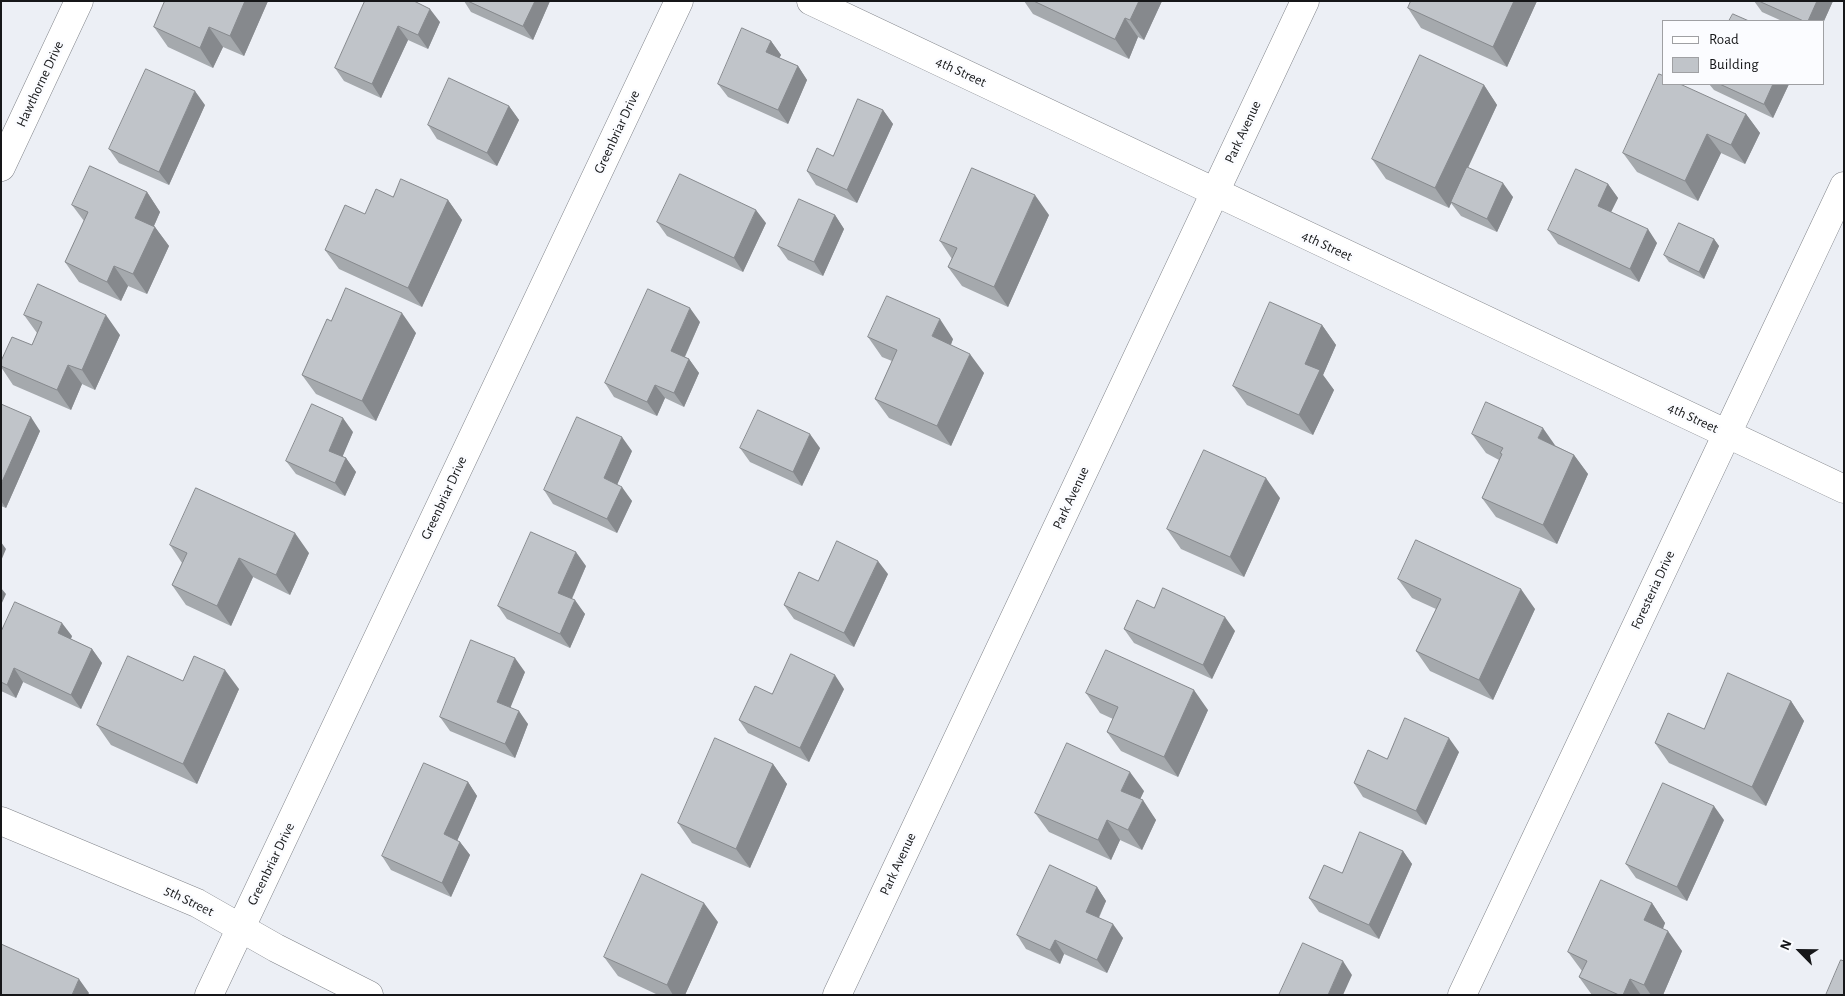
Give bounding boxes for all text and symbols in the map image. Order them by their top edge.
legend [1662,20,1825,85]
text: Road [1709,32,1739,47]
street label: Hawthorne Drive [13,38,67,130]
street label: 4th Street [933,53,989,91]
text: Building [1709,57,1759,72]
street label: Greenbriar Drive [590,88,644,176]
street label: Park Avenue [1221,98,1265,166]
street label: 4th Street [1299,227,1355,265]
street label: 4th Street [1665,399,1721,437]
street label: Greenbriar Drive [417,454,471,542]
street label: Park Avenue [1049,464,1093,532]
street label: Foresteria Drive [1627,548,1679,632]
street label: Greenbriar Drive [244,820,298,908]
street label: Park Avenue [876,830,920,898]
street label: 5th Street [162,882,216,920]
north arrow [1775,926,1825,976]
text: N [1778,938,1795,952]

